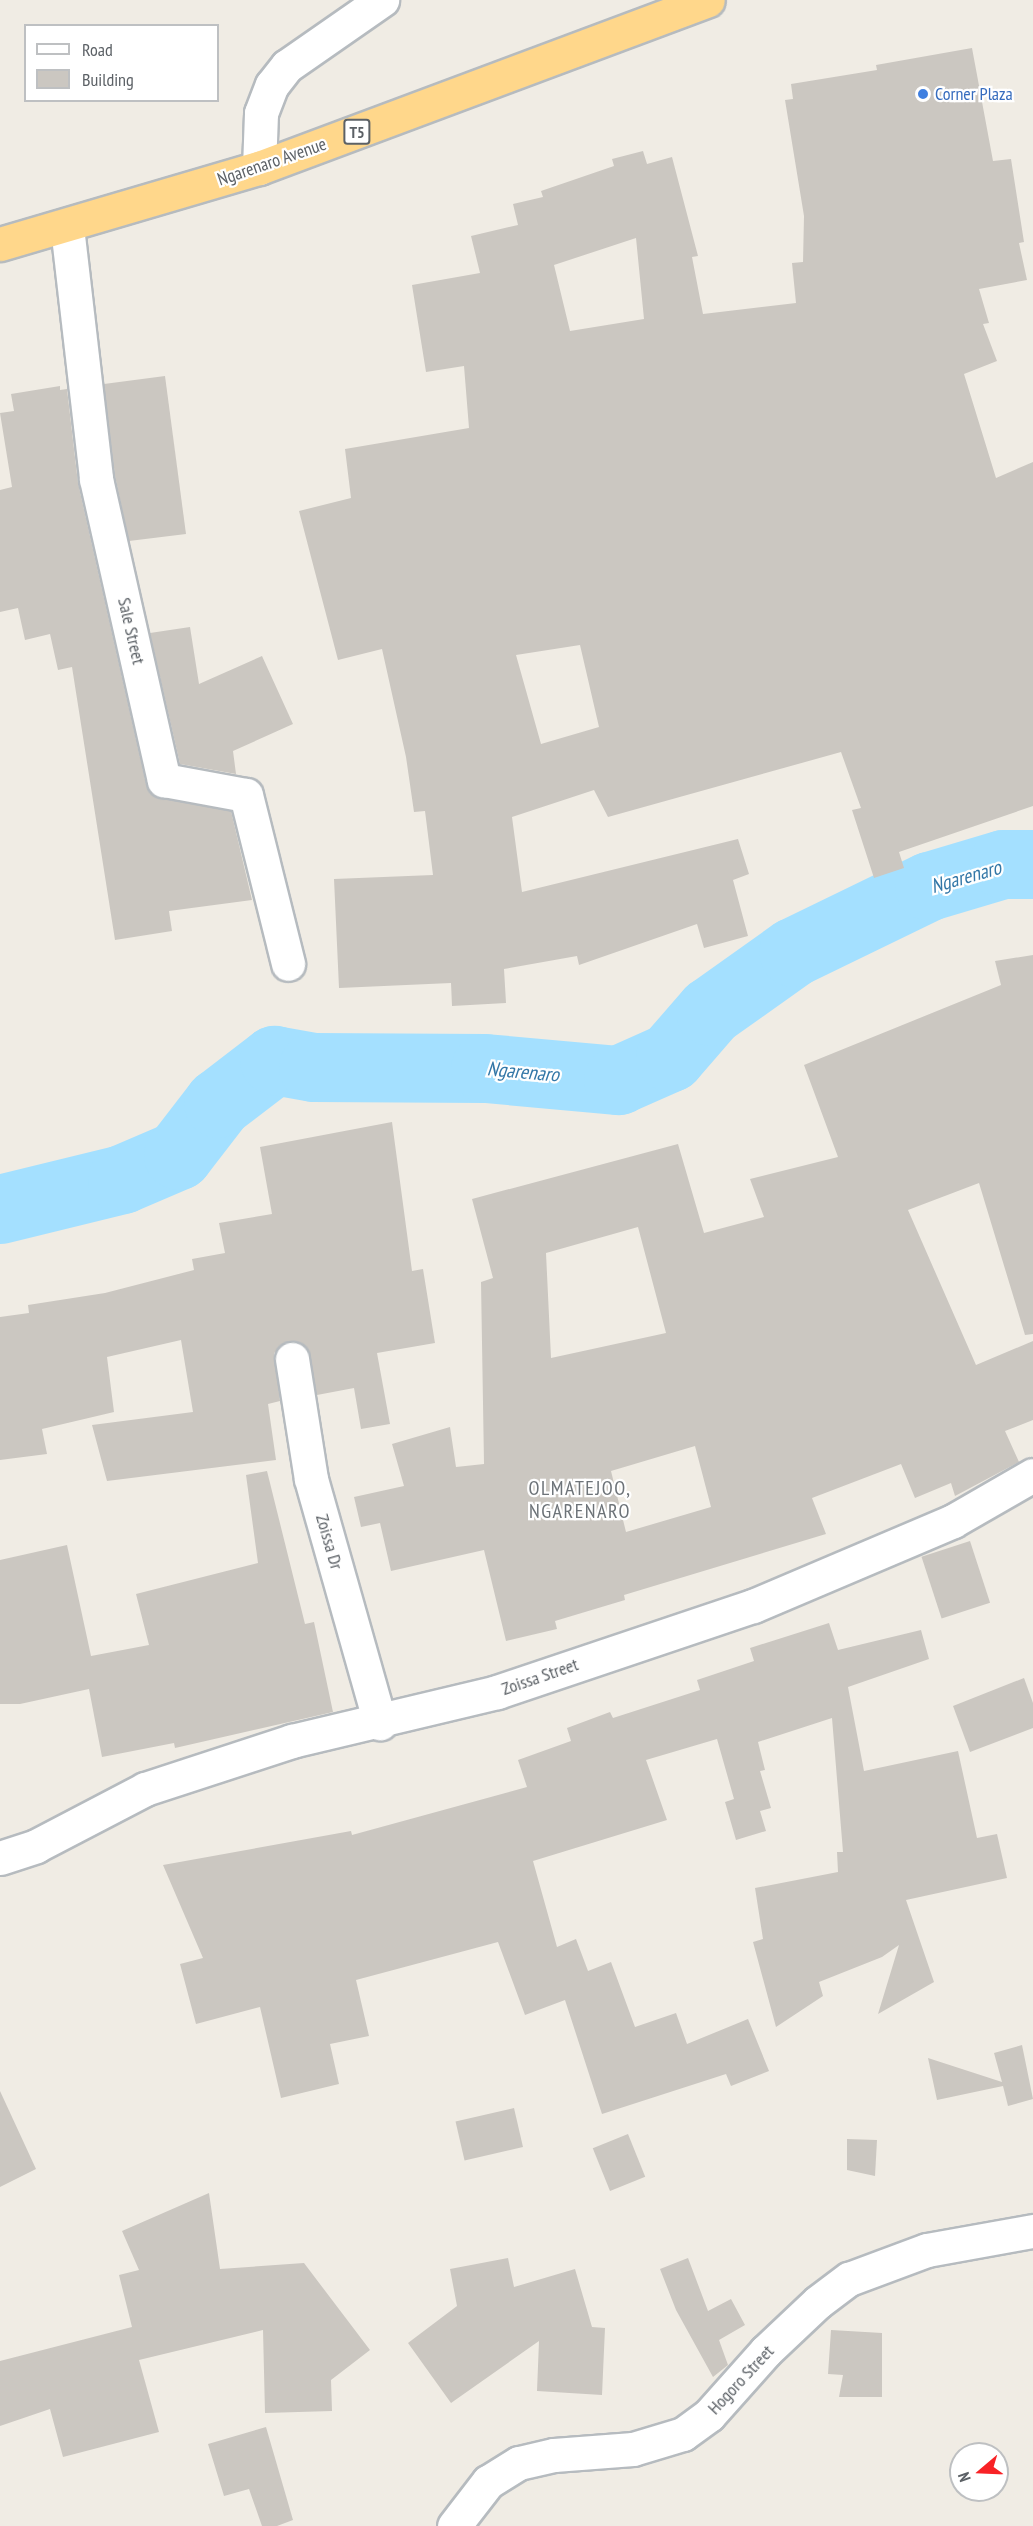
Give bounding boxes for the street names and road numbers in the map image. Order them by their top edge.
road number: T5 [342,119,372,145]
street label: Ngarenaro Avenue [215,133,329,191]
street label: Sale Street [113,596,149,666]
street label: Zoissa Dr [311,1512,347,1572]
street label: Zoissa Street [499,1654,581,1700]
street label: Hogoro Street [704,2341,778,2419]

